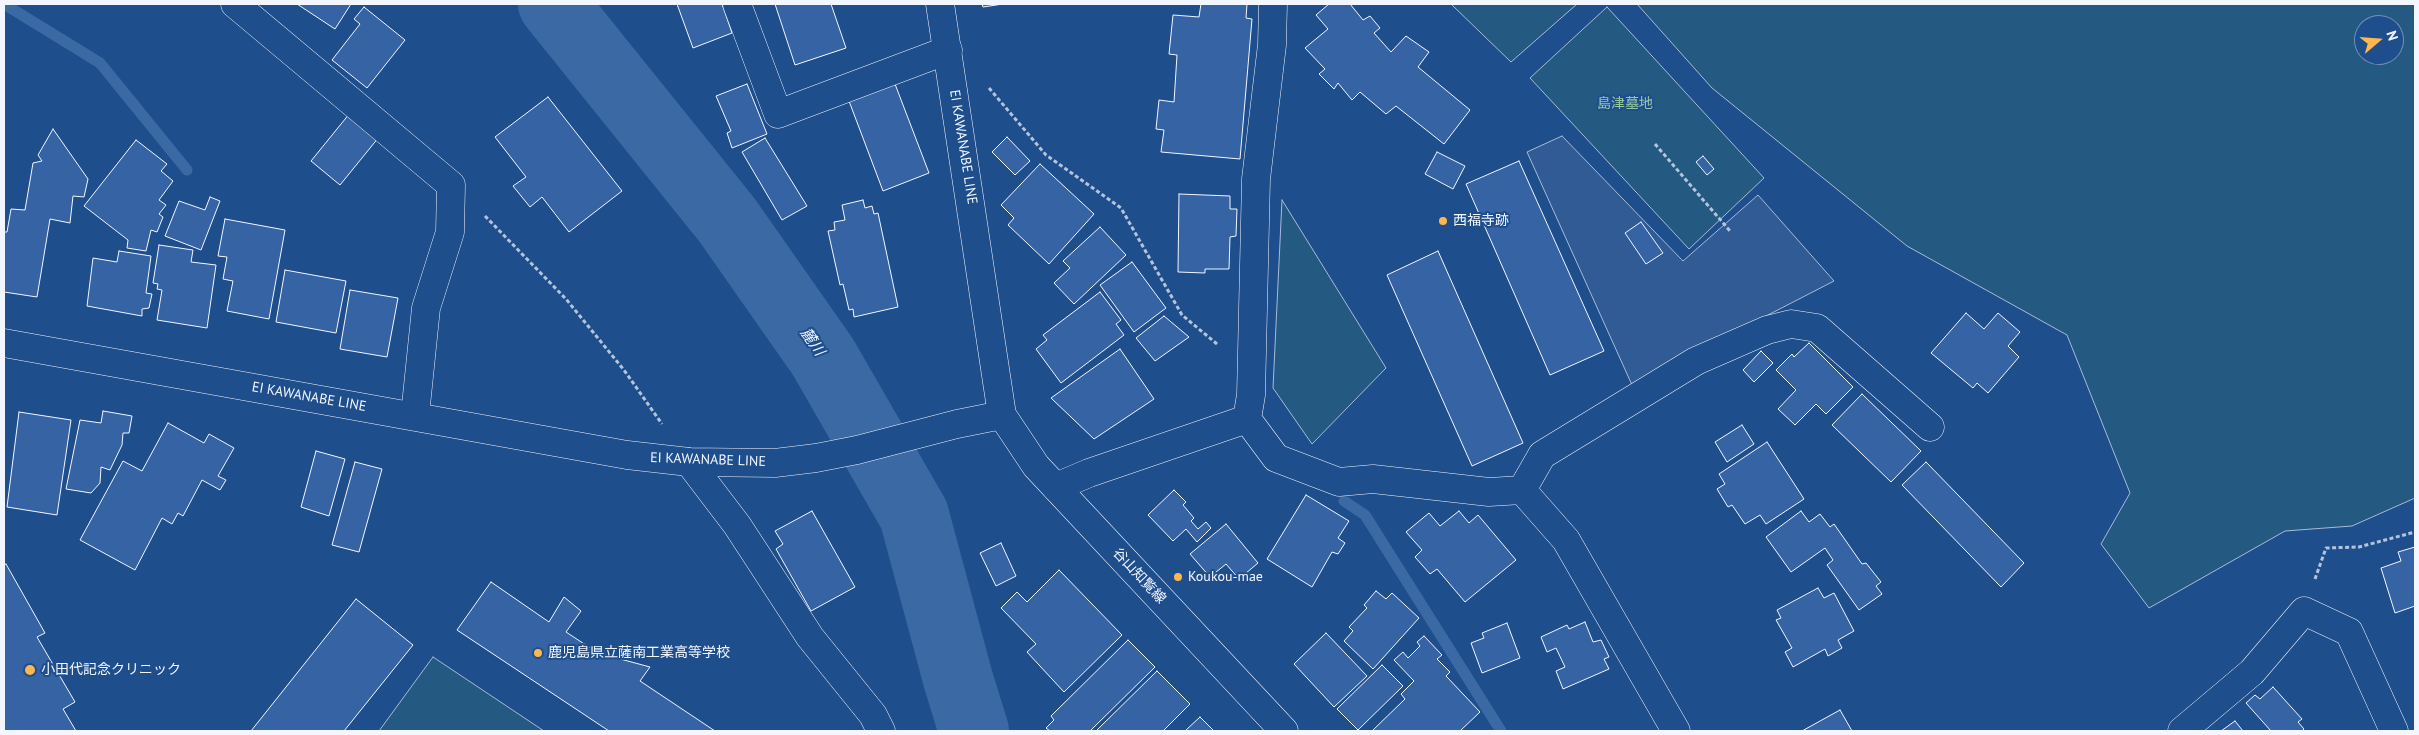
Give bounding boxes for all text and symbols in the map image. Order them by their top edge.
north arrow [2354,15,2404,65]
text: N [2382,29,2402,43]
street label: EI KAWANABE LINE [946,88,980,206]
park label: 島津墓地 [1597,96,1653,112]
place label: 西福寺跡 [1453,213,1509,229]
marker: 西福寺跡 [1437,215,1449,227]
water label: 麓川 [796,325,828,359]
street label: EI KAWANABE LINE [250,379,368,415]
street label: EI KAWANABE LINE [650,450,766,470]
street label: 谷山知覧線 [1109,545,1169,607]
place label: Koukou-mae [1188,569,1263,585]
marker: Koukou-mae [1172,571,1184,583]
place label: 鹿児島県立薩南工業高等学校 [548,645,730,661]
marker: 鹿児島県立薩南工業高等学校 [532,647,544,659]
place label: 小田代記念クリニック [41,662,181,678]
marker: 小田代記念クリニック [23,663,37,677]

